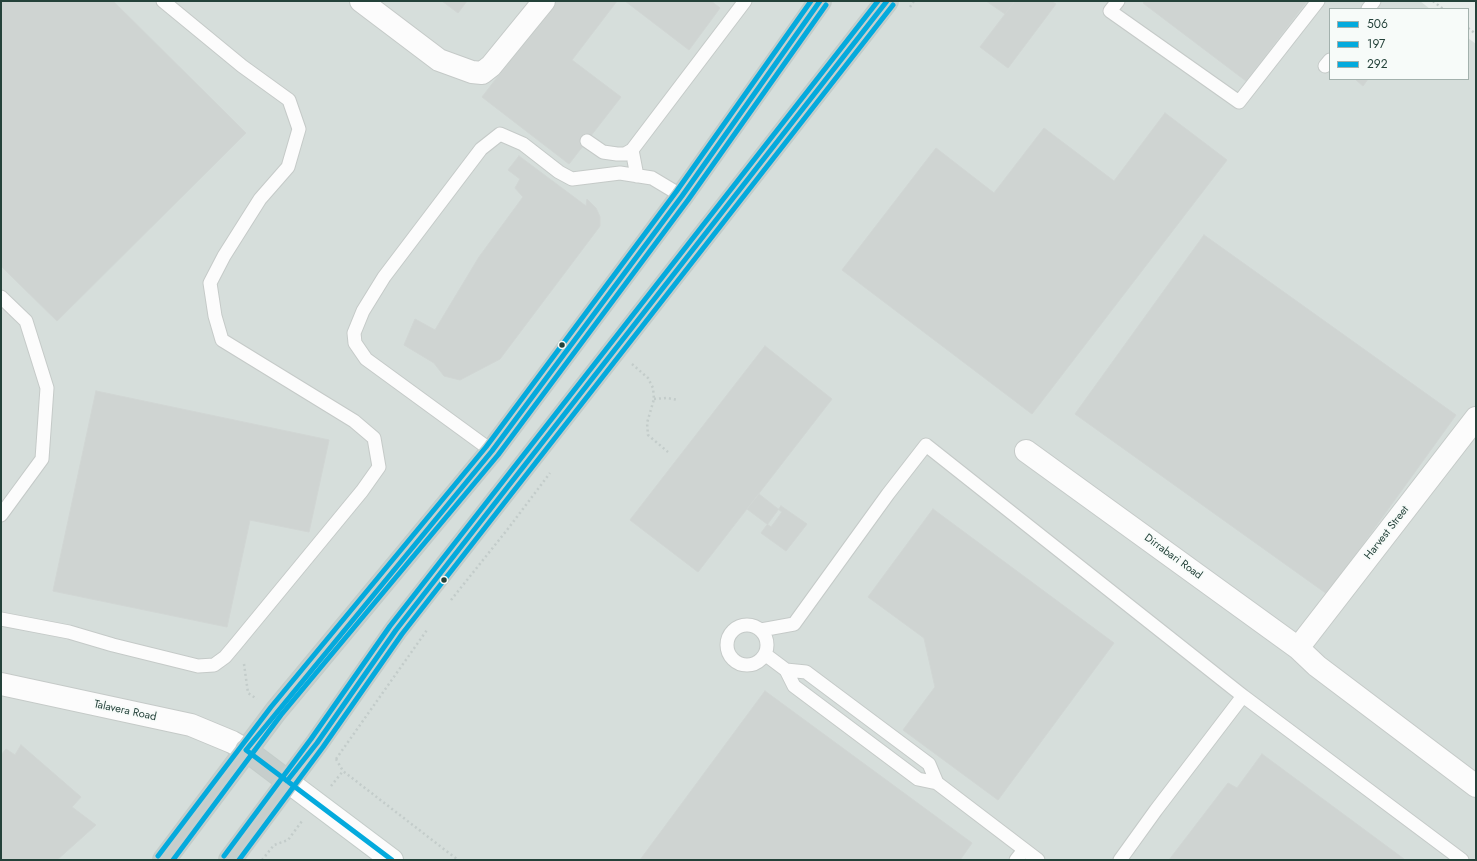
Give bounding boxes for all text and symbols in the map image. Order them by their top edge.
legend [1329,8,1469,80]
text: 506 [1367,15,1388,33]
text: 197 [1367,35,1385,53]
text: 292 [1367,55,1388,73]
unlabelled marker [557,340,567,350]
street label: Harvest Street [1362,504,1412,562]
street label: Dirrabari Road [1141,532,1205,582]
unlabelled marker [439,575,449,585]
street label: Talavera Road [93,698,157,724]

